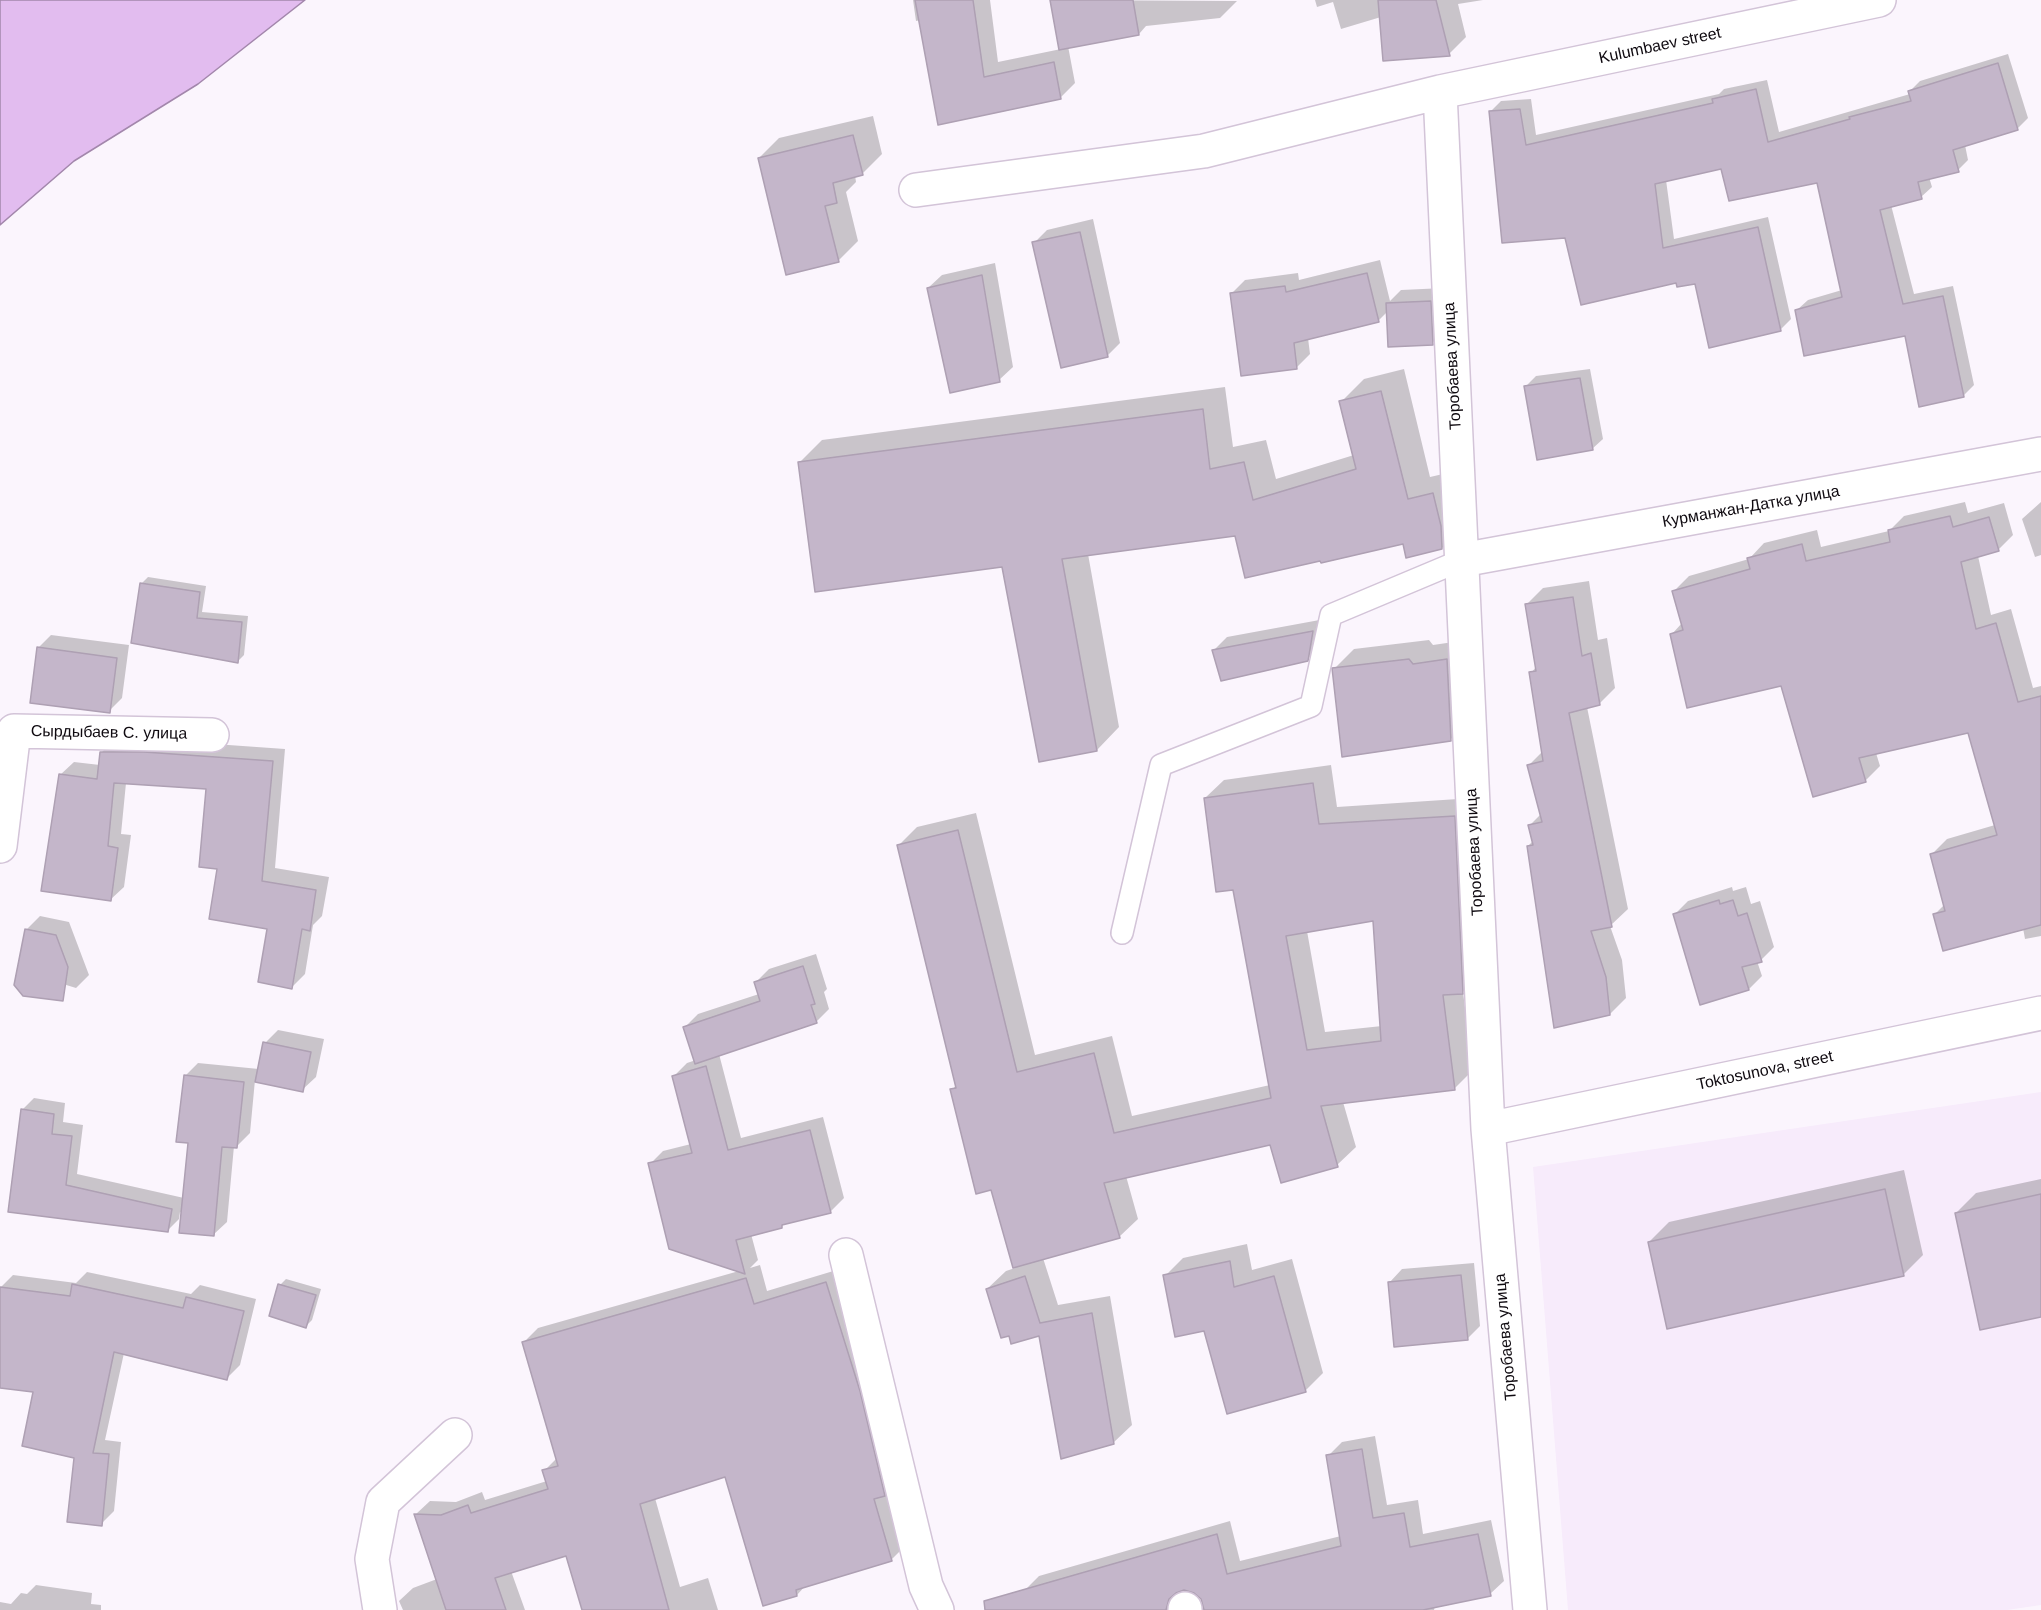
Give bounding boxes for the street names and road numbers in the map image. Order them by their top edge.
street label: Kulumbaev street [1597,24,1723,68]
street label: Торобаева улица [1440,302,1466,430]
street label: Курманжан-Датка улица [1661,482,1841,532]
street label: Сырдыбаев С. улица [31,722,187,744]
street label: Торобаева улица [1462,788,1488,916]
street label: Toktosunova, street [1695,1047,1835,1095]
street label: Торобаева улица [1491,1273,1521,1401]

